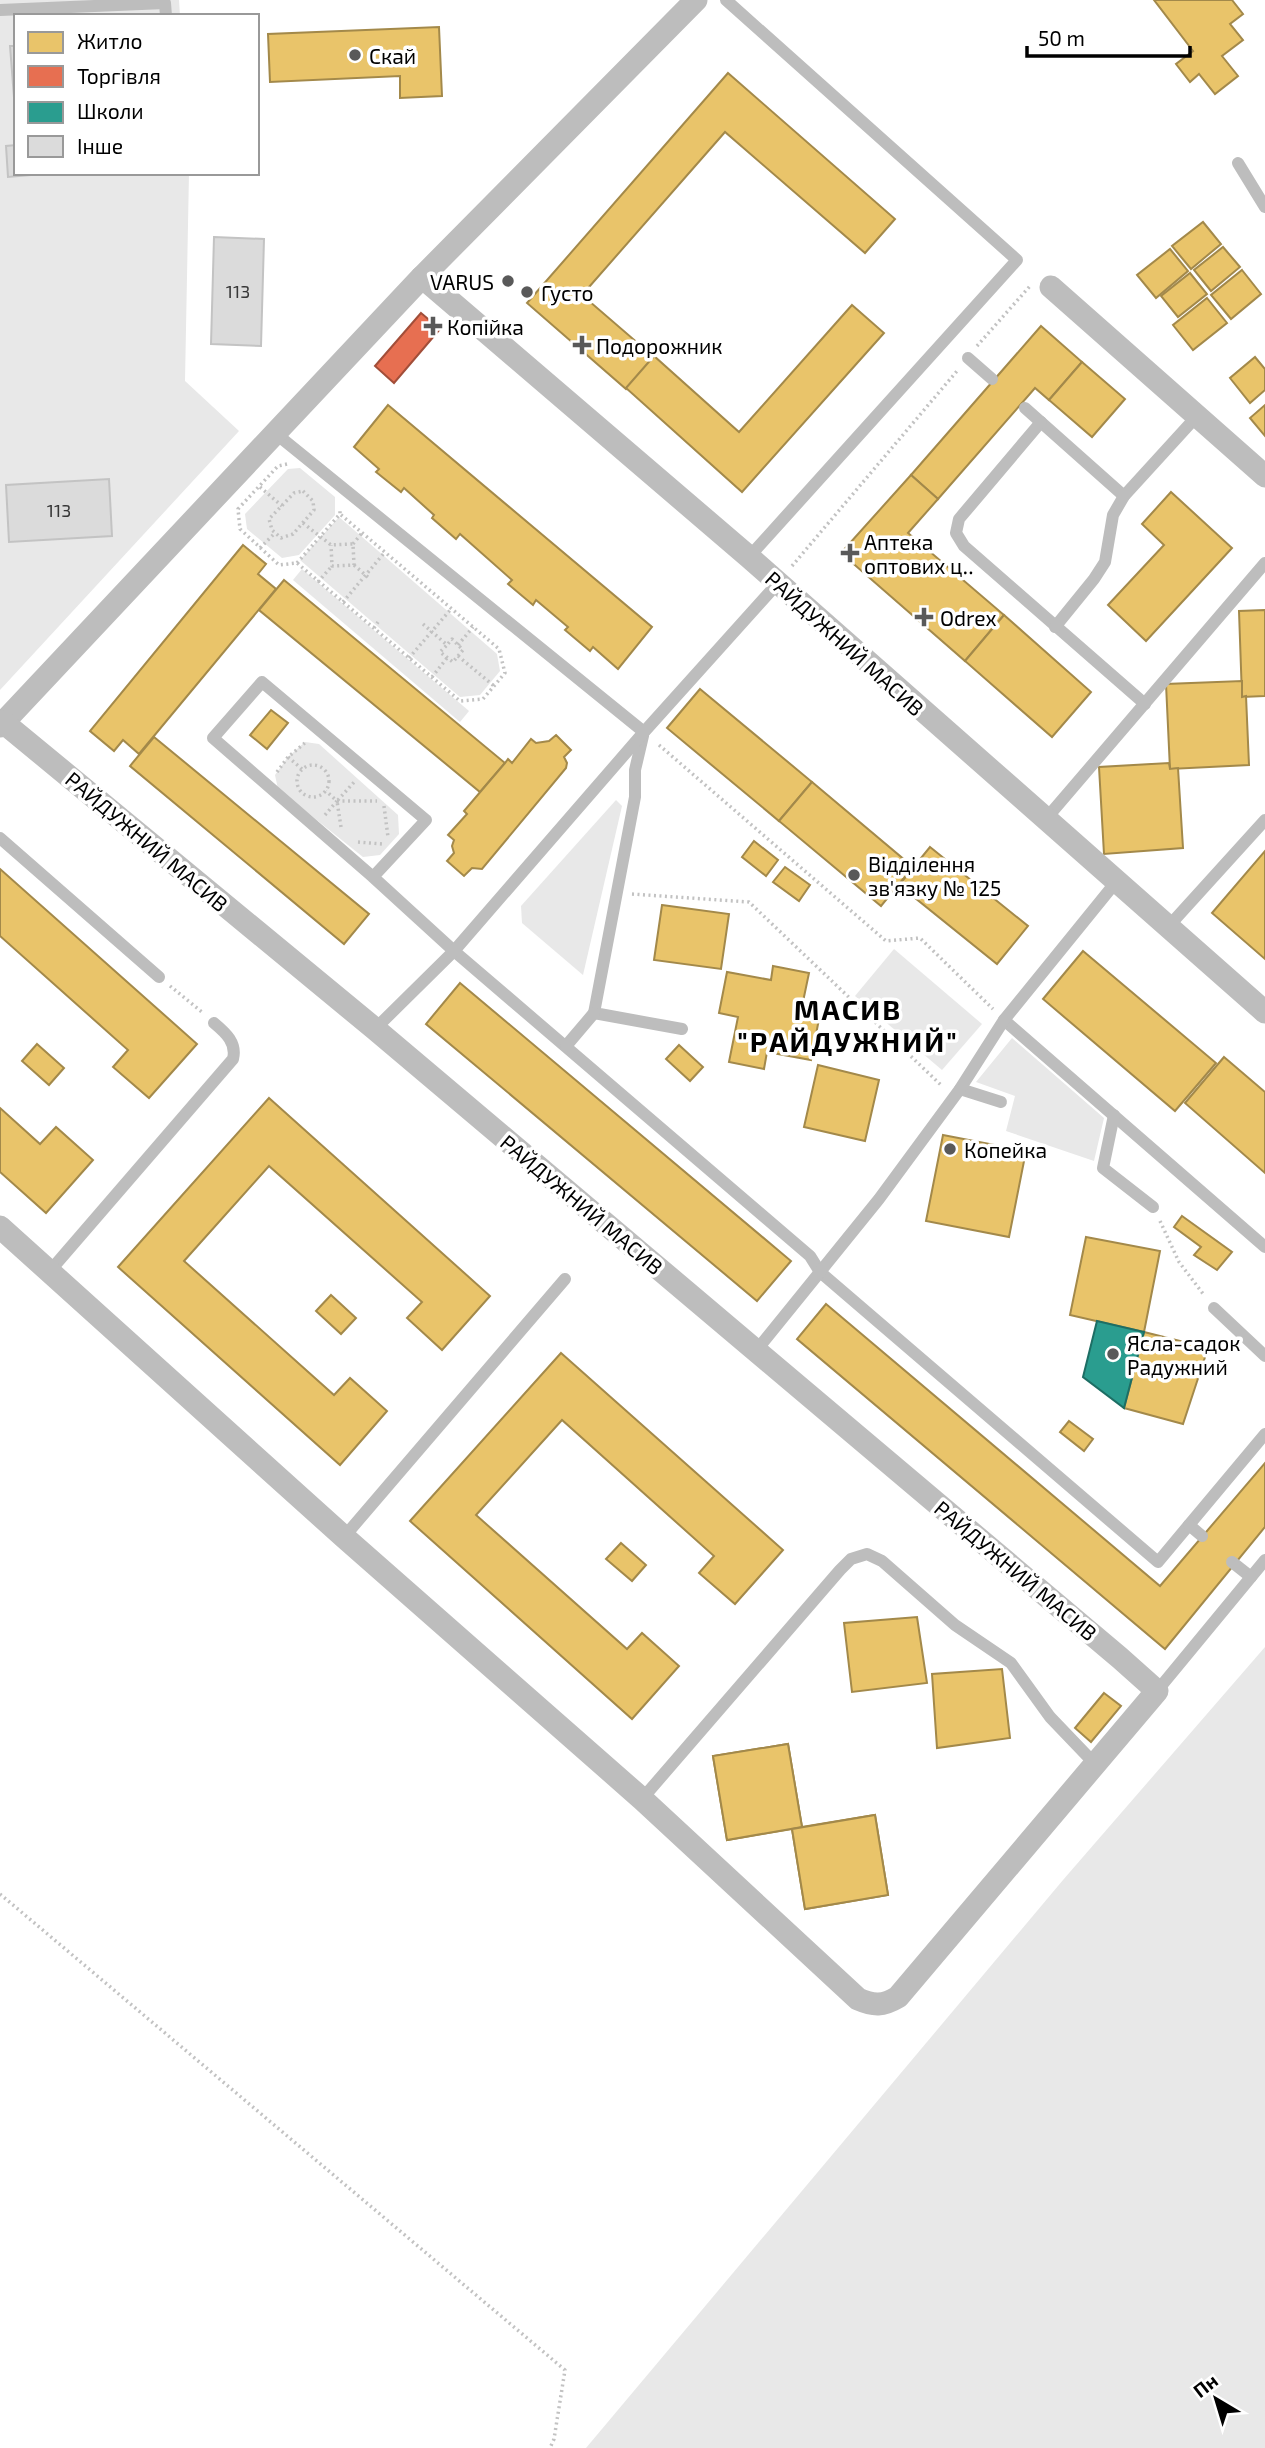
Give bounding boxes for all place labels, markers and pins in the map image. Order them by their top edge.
place label: Скай [369,43,416,68]
marker: Скай [347,47,363,63]
place label: VARUS [430,269,494,294]
marker: VARUS [500,273,516,289]
place label: Густо [541,280,594,306]
marker: Густо [519,284,535,300]
place label: Копійка [447,314,524,339]
marker: Копійка [425,318,441,334]
place label: Подорожник [596,333,723,358]
marker: Подорожник [574,337,590,353]
place label: Аптека оптових ц‥ [864,529,974,578]
marker: Аптека оптових ц‥ [842,545,858,561]
place label: Odrex [940,605,997,630]
marker: Odrex [914,607,934,627]
place label: Відділення зв'язку № 125 [868,851,1001,901]
marker: Відділення зв'язку № 125 [846,867,862,883]
place label: Копейка [964,1137,1047,1162]
marker: Копейка [942,1141,958,1157]
place label: Ясла-садок Радужний [1127,1330,1240,1380]
marker: Ясла-садок Радужний [1105,1346,1121,1362]

